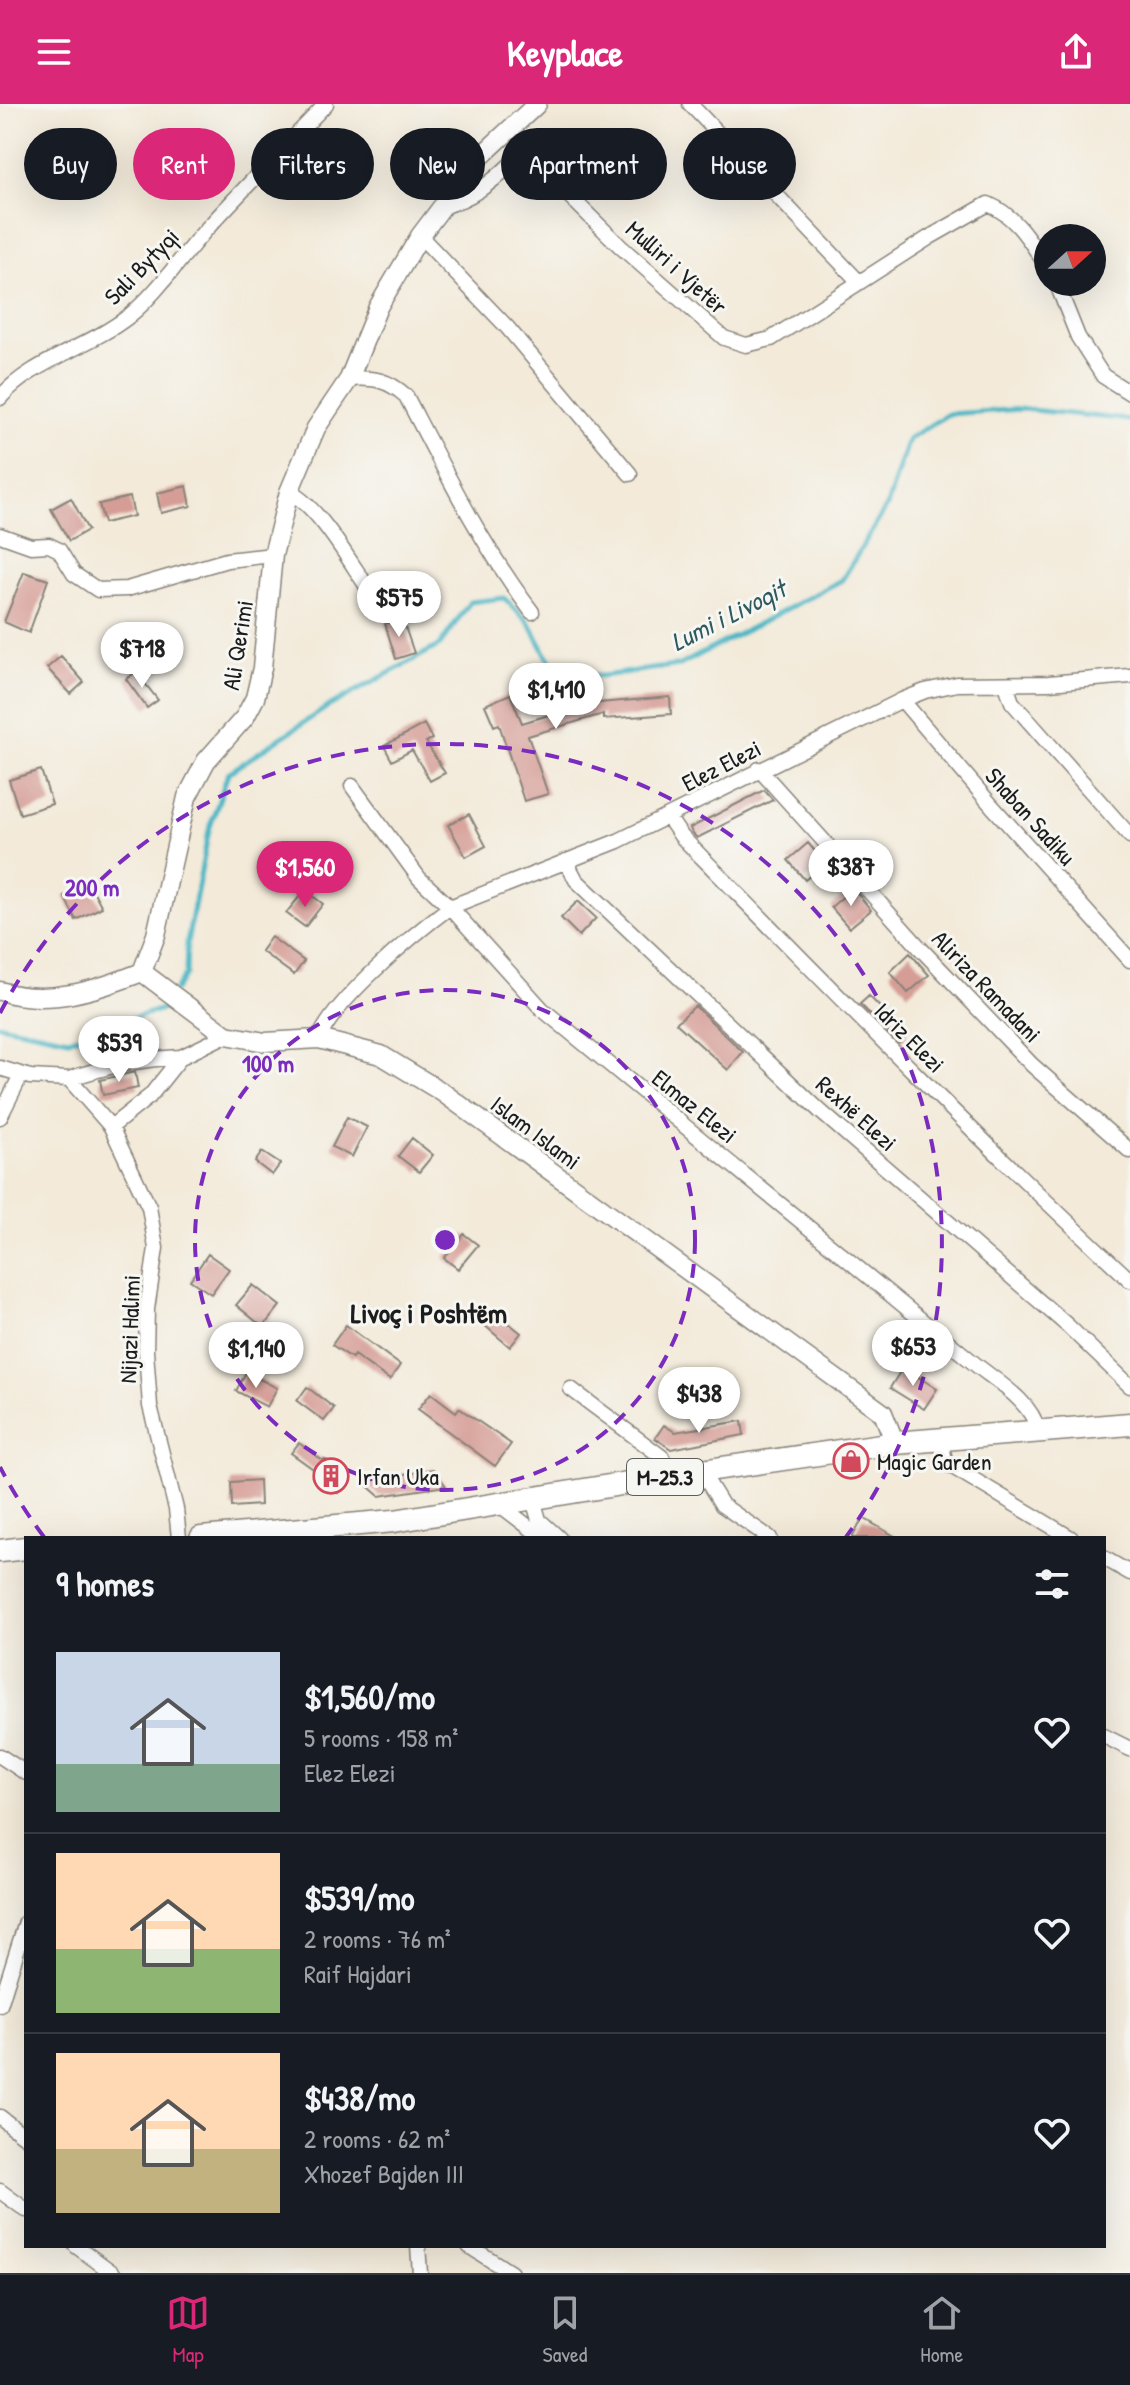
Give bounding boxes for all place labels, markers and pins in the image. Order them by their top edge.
pin: $575 [352,571,446,639]
pin: $718 [95,622,189,690]
pin: $1,410 [491,663,621,731]
pin: $387 [804,840,898,908]
pin: $1,560 [240,841,370,909]
pin: $539 [72,1016,166,1084]
centre of rings [431,1226,459,1254]
pin: $653 [866,1320,960,1388]
pin: $1,140 [191,1322,321,1390]
pin: $438 [652,1367,746,1435]
shop icon: Magic Garden [832,1442,870,1480]
place label: Magic Garden [877,1445,992,1477]
building icon: Irfan Uka [312,1457,350,1495]
place label: Irfan Uka [357,1460,439,1492]

